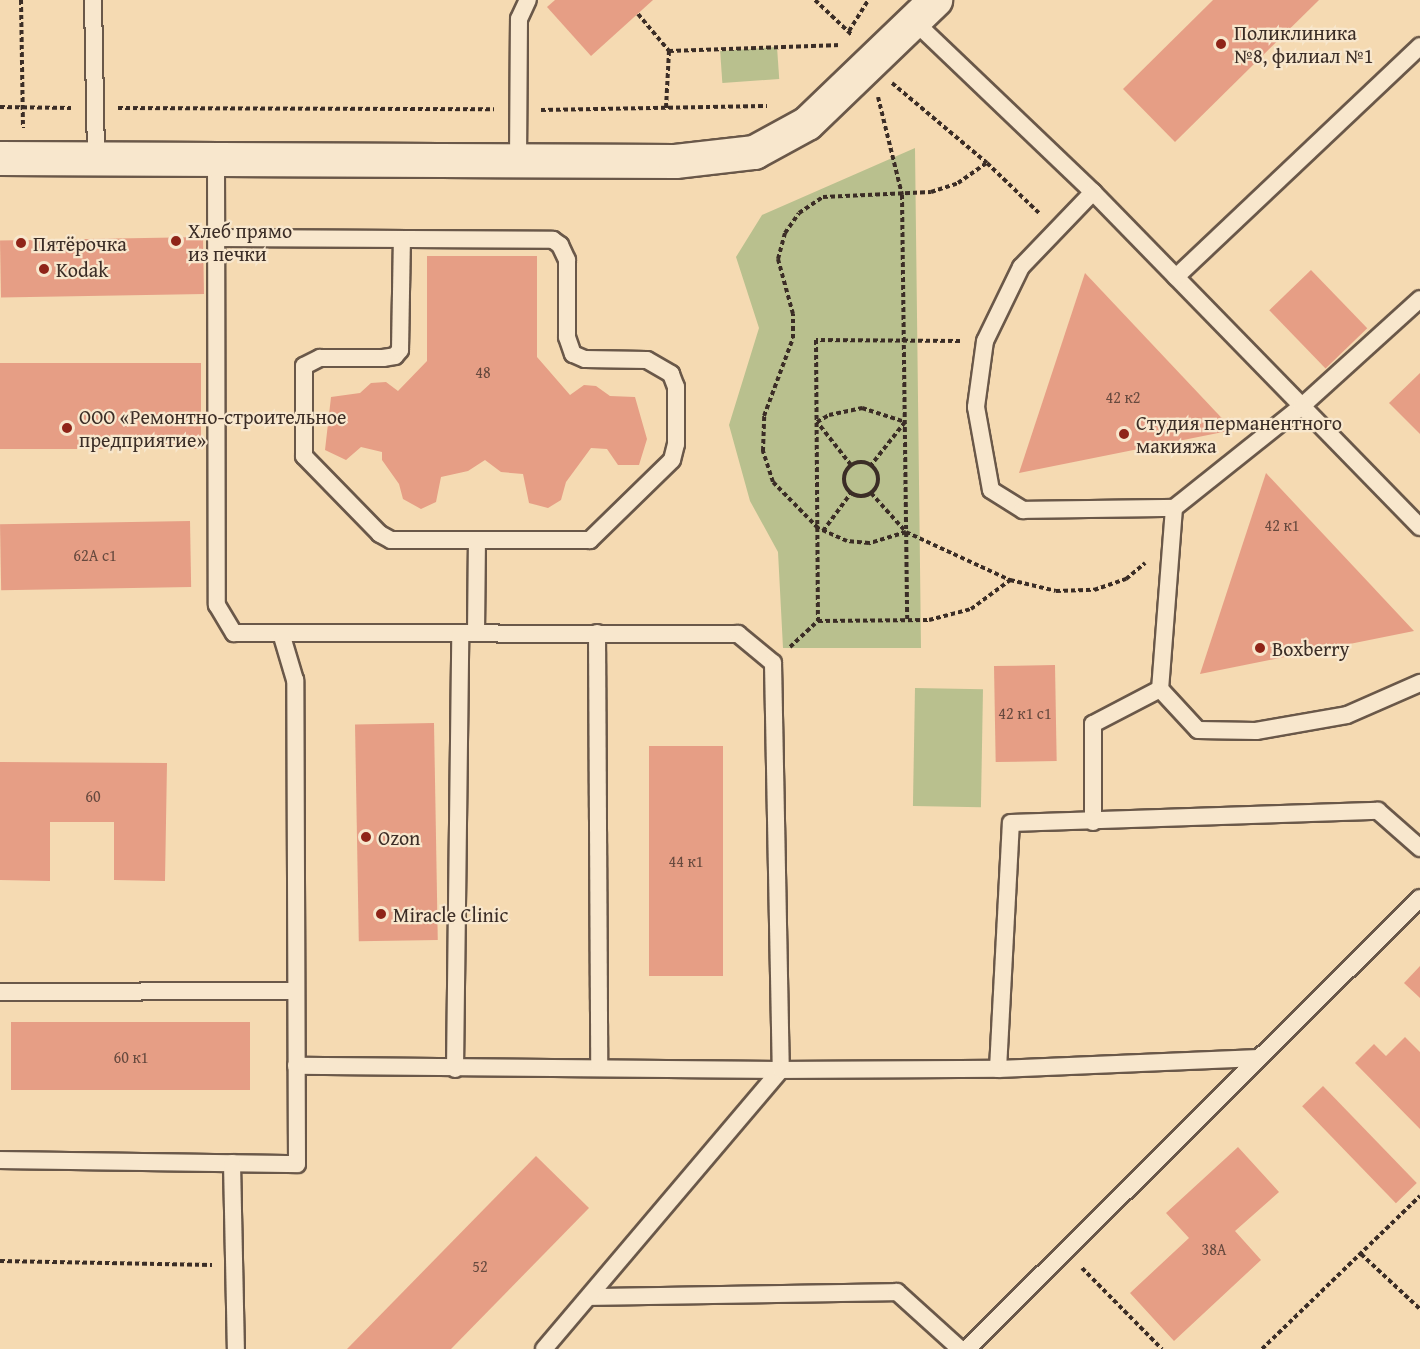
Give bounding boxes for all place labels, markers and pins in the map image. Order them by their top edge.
place label: Поликлиника №8, филиал №1 [1234,20,1373,67]
marker: Поликлиника №8, филиал №1 [1212,35,1230,53]
place label: Хлеб прямо из печки [188,218,292,265]
place label: Пятёрочка [33,231,127,255]
marker: Хлеб прямо из печки [169,234,183,248]
marker: Пятёрочка [14,236,28,250]
place label: Kodak [56,257,108,281]
marker: Kodak [37,262,51,276]
place label: ООО «Ремонтно-строительное предприятие» [79,404,346,451]
place label: Студия перманентного макияжа [1136,410,1342,457]
marker: ООО «Ремонтно-строительное предприятие» [60,421,74,435]
marker: Студия перманентного макияжа [1117,427,1131,441]
place label: Boxberry [1272,636,1350,660]
marker: Boxberry [1253,641,1267,655]
place label: Ozon [378,825,420,849]
marker: Ozon [359,830,373,844]
place label: Miracle Clinic [393,902,508,926]
marker: Miracle Clinic [374,907,388,921]

